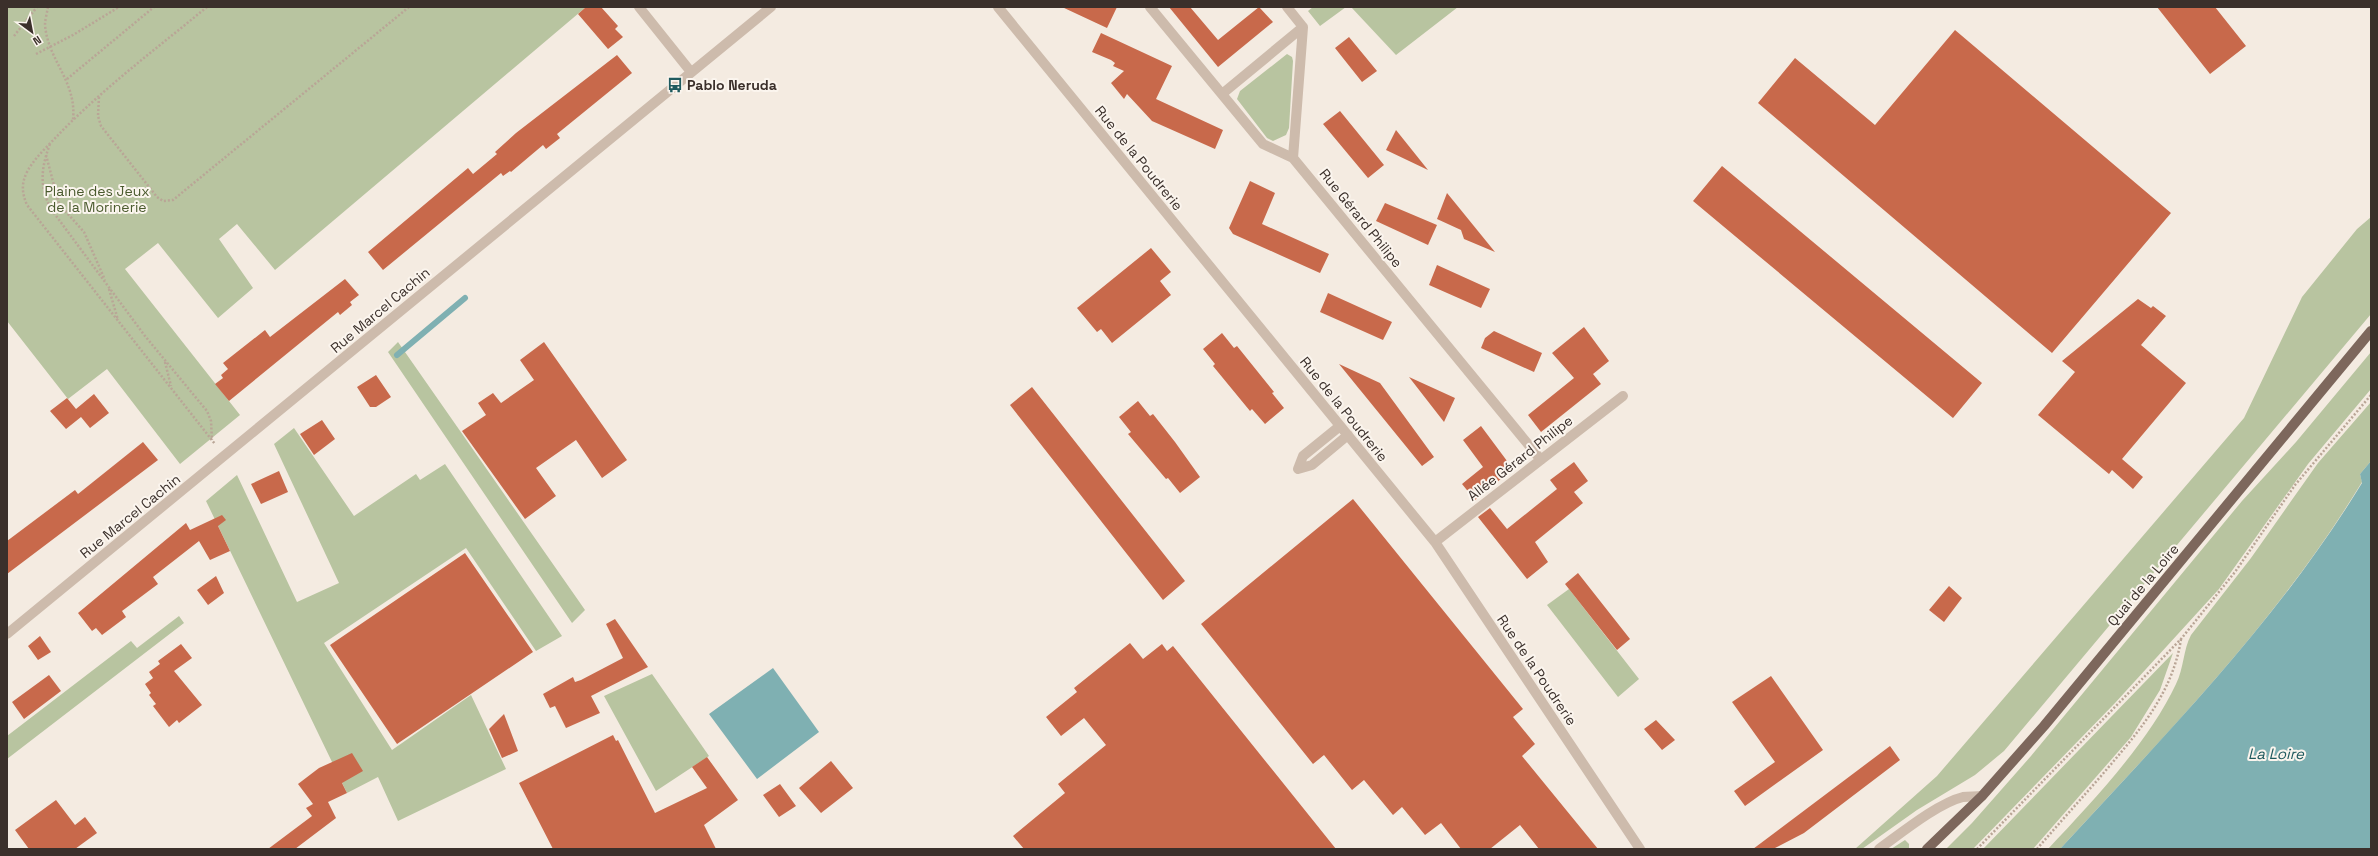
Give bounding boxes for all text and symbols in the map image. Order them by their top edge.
north arrow [12,12,52,52]
text: N [30,33,44,48]
bus stop icon: Pablo Neruda [666,76,684,94]
place label: Pablo Neruda [687,76,777,94]
street label: Rue de la Poudrerie [1091,102,1187,214]
street label: Rue Gérard Philipe [1316,165,1406,271]
park label: Plaine des Jeux de la Morinerie [44,182,150,216]
street label: Rue Marcel Cachin [327,263,433,357]
street label: Rue de la Poudrerie [1296,353,1392,465]
street label: Allée Gérard Philipe [1464,411,1576,505]
street label: Rue Marcel Cachin [76,470,184,562]
street label: Quai de la Loire [2103,540,2183,630]
street label: Rue de la Poudrerie [1493,611,1581,729]
water label: La Loire [2248,744,2305,763]

